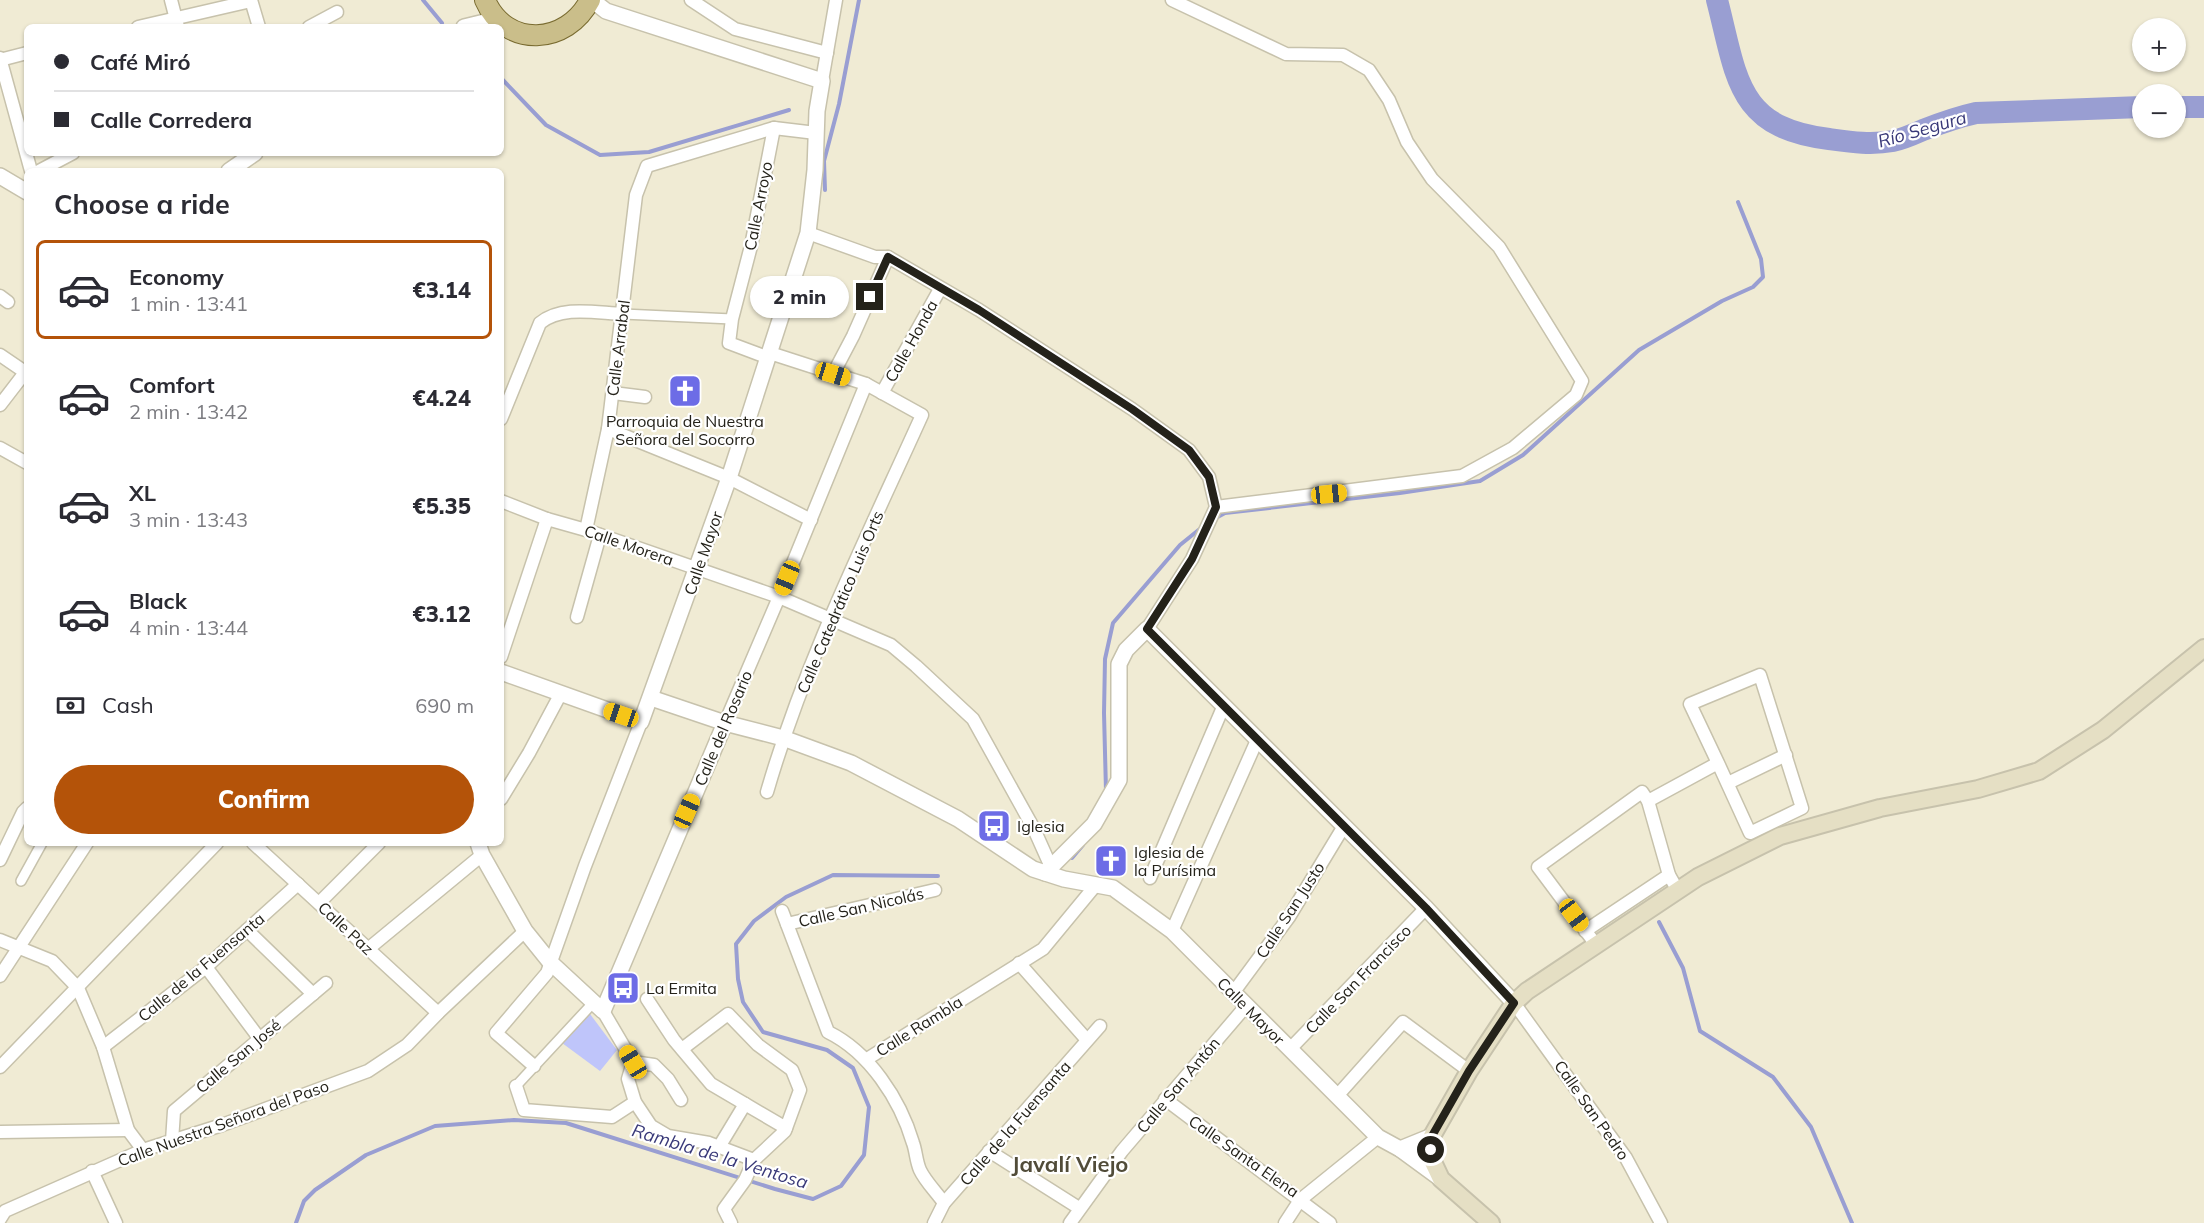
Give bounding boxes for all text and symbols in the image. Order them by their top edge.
map controls [2132,18,2186,138]
button: + [2132,18,2186,72]
text: Café Miró [90,48,191,76]
button: − [2132,84,2186,138]
water label: Río Segura [1875,105,1969,153]
text: Calle Corredera [90,106,252,134]
street label: Calle Arroyo [740,160,776,252]
text: Choose a ride [54,187,230,221]
icon: car [57,263,111,317]
text: Economy [129,263,224,291]
text: €3.14 [412,276,471,304]
callout: 2 min [750,276,849,318]
route end [856,283,883,310]
text: 2 min [773,284,826,309]
text: 1 min · 13:41 [129,291,248,316]
street label: Calle Honda [880,296,942,386]
street label: Calle Arrabal [602,299,634,397]
car [813,360,853,388]
icon: car [57,371,111,425]
text: Comfort [129,371,215,399]
church icon: Parroquia de Nuestra Señora del Socorro [667,373,703,409]
text: €4.24 [412,384,471,412]
text: 2 min · 13:42 [129,399,248,424]
place label: Parroquia de Nuestra Señora del Socorro [606,411,764,449]
icon: car [57,479,111,533]
text: XL [129,479,156,507]
car [1310,483,1348,505]
text: €5.35 [412,492,471,520]
text: 3 min · 13:43 [129,507,248,532]
street label: Calle Mayor [679,508,727,598]
street label: Calle Catedrático Luis Orts [792,508,888,696]
street label: Calle Morera [582,520,676,570]
car [772,558,802,598]
icon: car [57,587,111,641]
text: Black [129,587,187,615]
text: €3.12 [412,600,471,628]
text: 4 min · 13:44 [129,615,248,640]
street label: Calle del Rosario [690,667,756,789]
icon: cash [54,689,87,722]
text: Cash [102,691,154,719]
text: 690 m [415,693,474,718]
car [601,701,641,729]
button: Confirm [54,765,474,834]
car [671,791,703,831]
bus stop icon: Iglesia [976,808,1012,844]
place label: Iglesia [1017,816,1065,836]
place label: Iglesia de la Purísima [1134,842,1216,880]
church icon: Iglesia de la Purísima [1093,843,1129,879]
street label: Calle San Justo [1251,858,1329,962]
street label: Calle San Nicolás [796,883,926,931]
car [1556,895,1592,935]
street label: Calle Paz [314,897,378,959]
street label: Calle de la Fuensanta [134,908,268,1026]
street label: Calle San Francisco [1301,920,1415,1038]
bus stop icon: La Ermita [605,970,641,1006]
street label: Calle Mayor [1213,973,1289,1049]
place label: La Ermita [646,978,717,998]
street label: Calle Rambla [872,991,966,1061]
street label: Calle San José [191,1015,285,1097]
street label: Calle San Antón [1132,1033,1224,1137]
car [616,1042,650,1082]
street label: Calle de la Fuensanta [955,1056,1075,1190]
street label: Calle San Pedro [1550,1056,1634,1164]
street label: Calle Nuestra Señora del Paso [115,1075,331,1171]
street label: Calle Santa Elena [1185,1111,1303,1201]
water label: Rambla de la Ventosa [629,1118,811,1194]
route start [1417,1136,1444,1163]
district label: Javalí Viejo [1012,1150,1128,1178]

